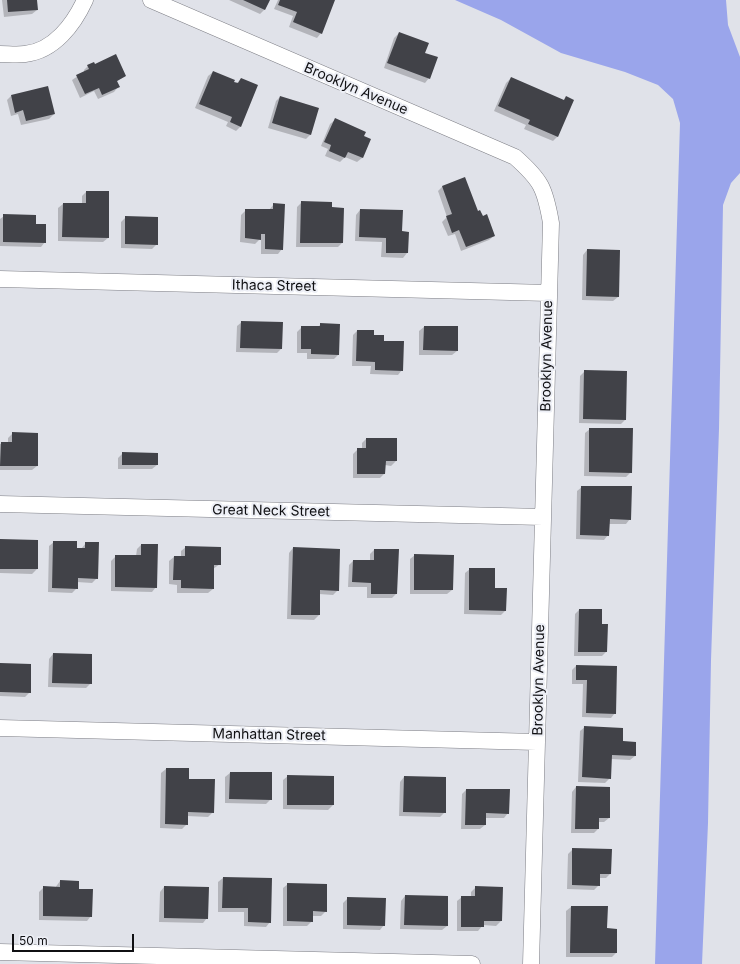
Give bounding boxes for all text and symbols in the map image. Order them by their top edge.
street label: Brooklyn Avenue [301,60,411,118]
street label: Ithaca Street [232,277,316,295]
street label: Brooklyn Avenue [538,300,556,412]
street label: Great Neck Street [212,502,330,520]
street label: Brooklyn Avenue [530,624,548,736]
street label: Manhattan Street [212,726,326,744]
scale bar [14,926,136,952]
text: 50 m [19,933,48,948]

